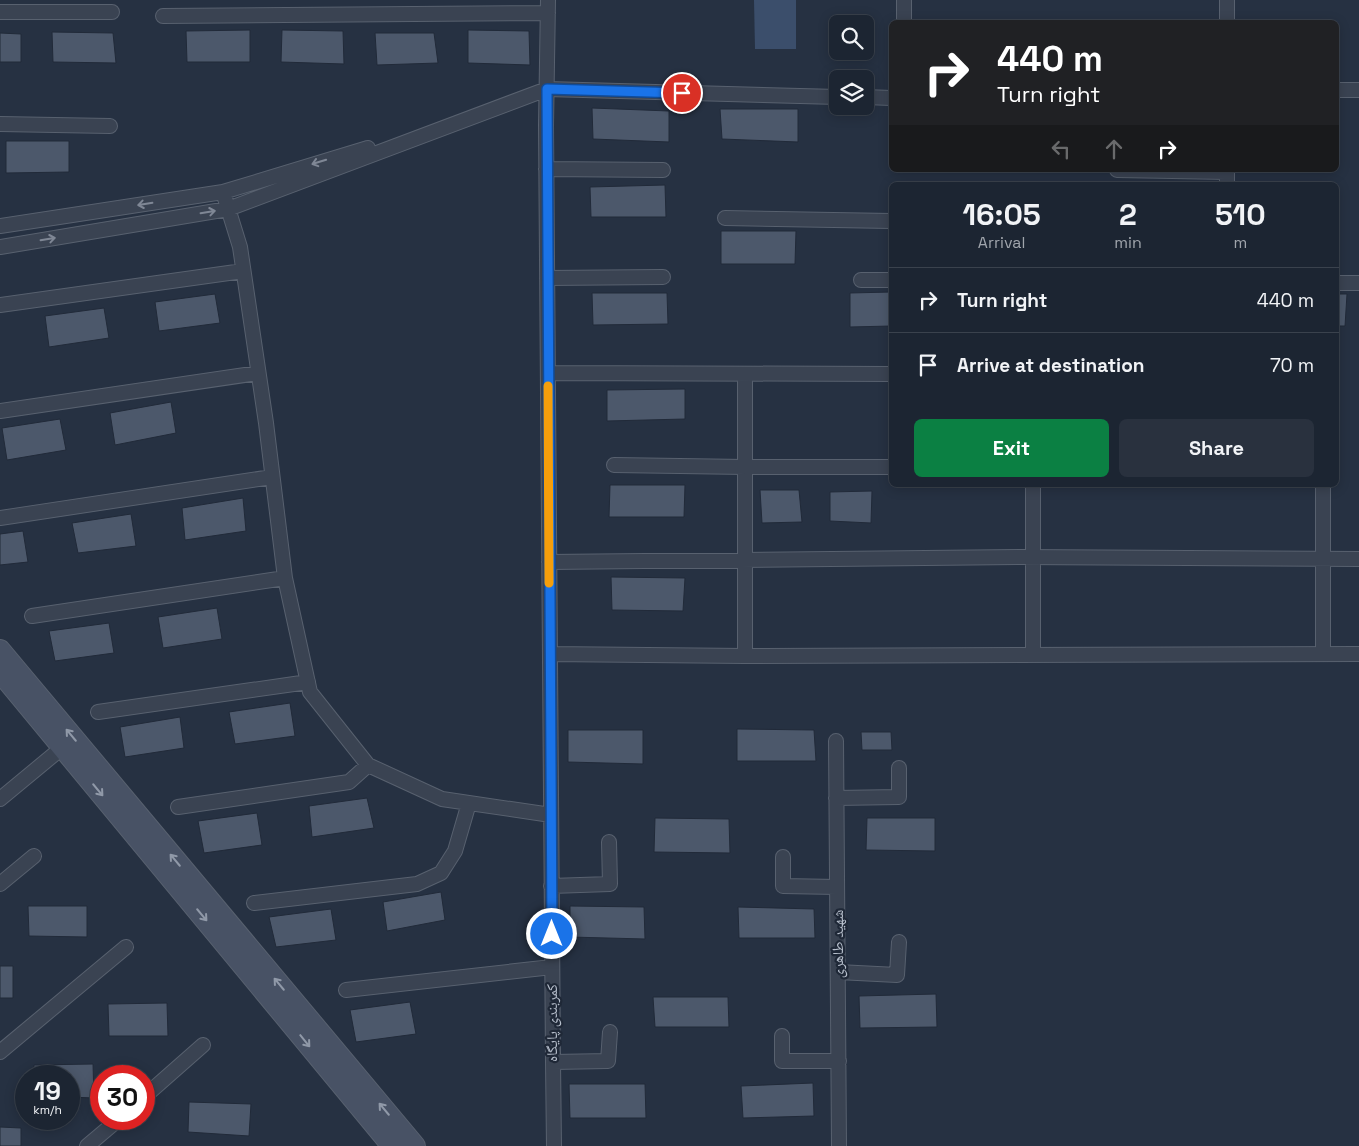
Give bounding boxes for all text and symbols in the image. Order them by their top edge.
map controls [829,15,874,115]
button: search [829,15,874,60]
text: 440 m [997,37,1103,81]
icon: right [914,40,979,105]
button: layers [829,70,874,115]
pin [661,72,703,114]
icon: arrive [668,79,696,107]
text: Turn right [997,80,1100,108]
icon: left [1047,135,1075,163]
icon: ahead [1100,135,1128,163]
icon: right [1153,135,1181,163]
one-way arrow [312,158,328,168]
text: 16:05 [962,195,1041,234]
text: 2 [1119,195,1137,234]
text: 510 [1215,195,1266,234]
one-way arrow [137,199,153,209]
one-way arrow [200,207,216,217]
text: Arrival [978,232,1025,253]
text: min [1114,232,1142,253]
text: m [1233,232,1247,253]
one-way arrow [40,233,56,243]
icon: right [914,286,942,314]
text: Turn right [957,288,1047,313]
text: 440 m [1257,288,1314,313]
icon: arrive [914,351,942,379]
text: Arrive at destination [957,353,1145,378]
text: 70 m [1270,353,1314,378]
button: Exit [914,419,1109,477]
button: Share [1119,419,1314,477]
one-way arrow [65,729,76,742]
one-way arrow [93,784,104,797]
one-way arrow [169,853,181,866]
position arrow [525,907,577,959]
one-way arrow [196,909,208,922]
street label: شهید طاهری [828,910,848,978]
one-way arrow [274,978,285,991]
street label: کمربندی پایگاه [542,984,562,1062]
one-way arrow [300,1034,311,1047]
speed limit sign: 30 [90,1065,155,1130]
text: 19 [34,1075,61,1107]
text: km/h [33,1102,62,1118]
one-way arrow [378,1102,390,1115]

